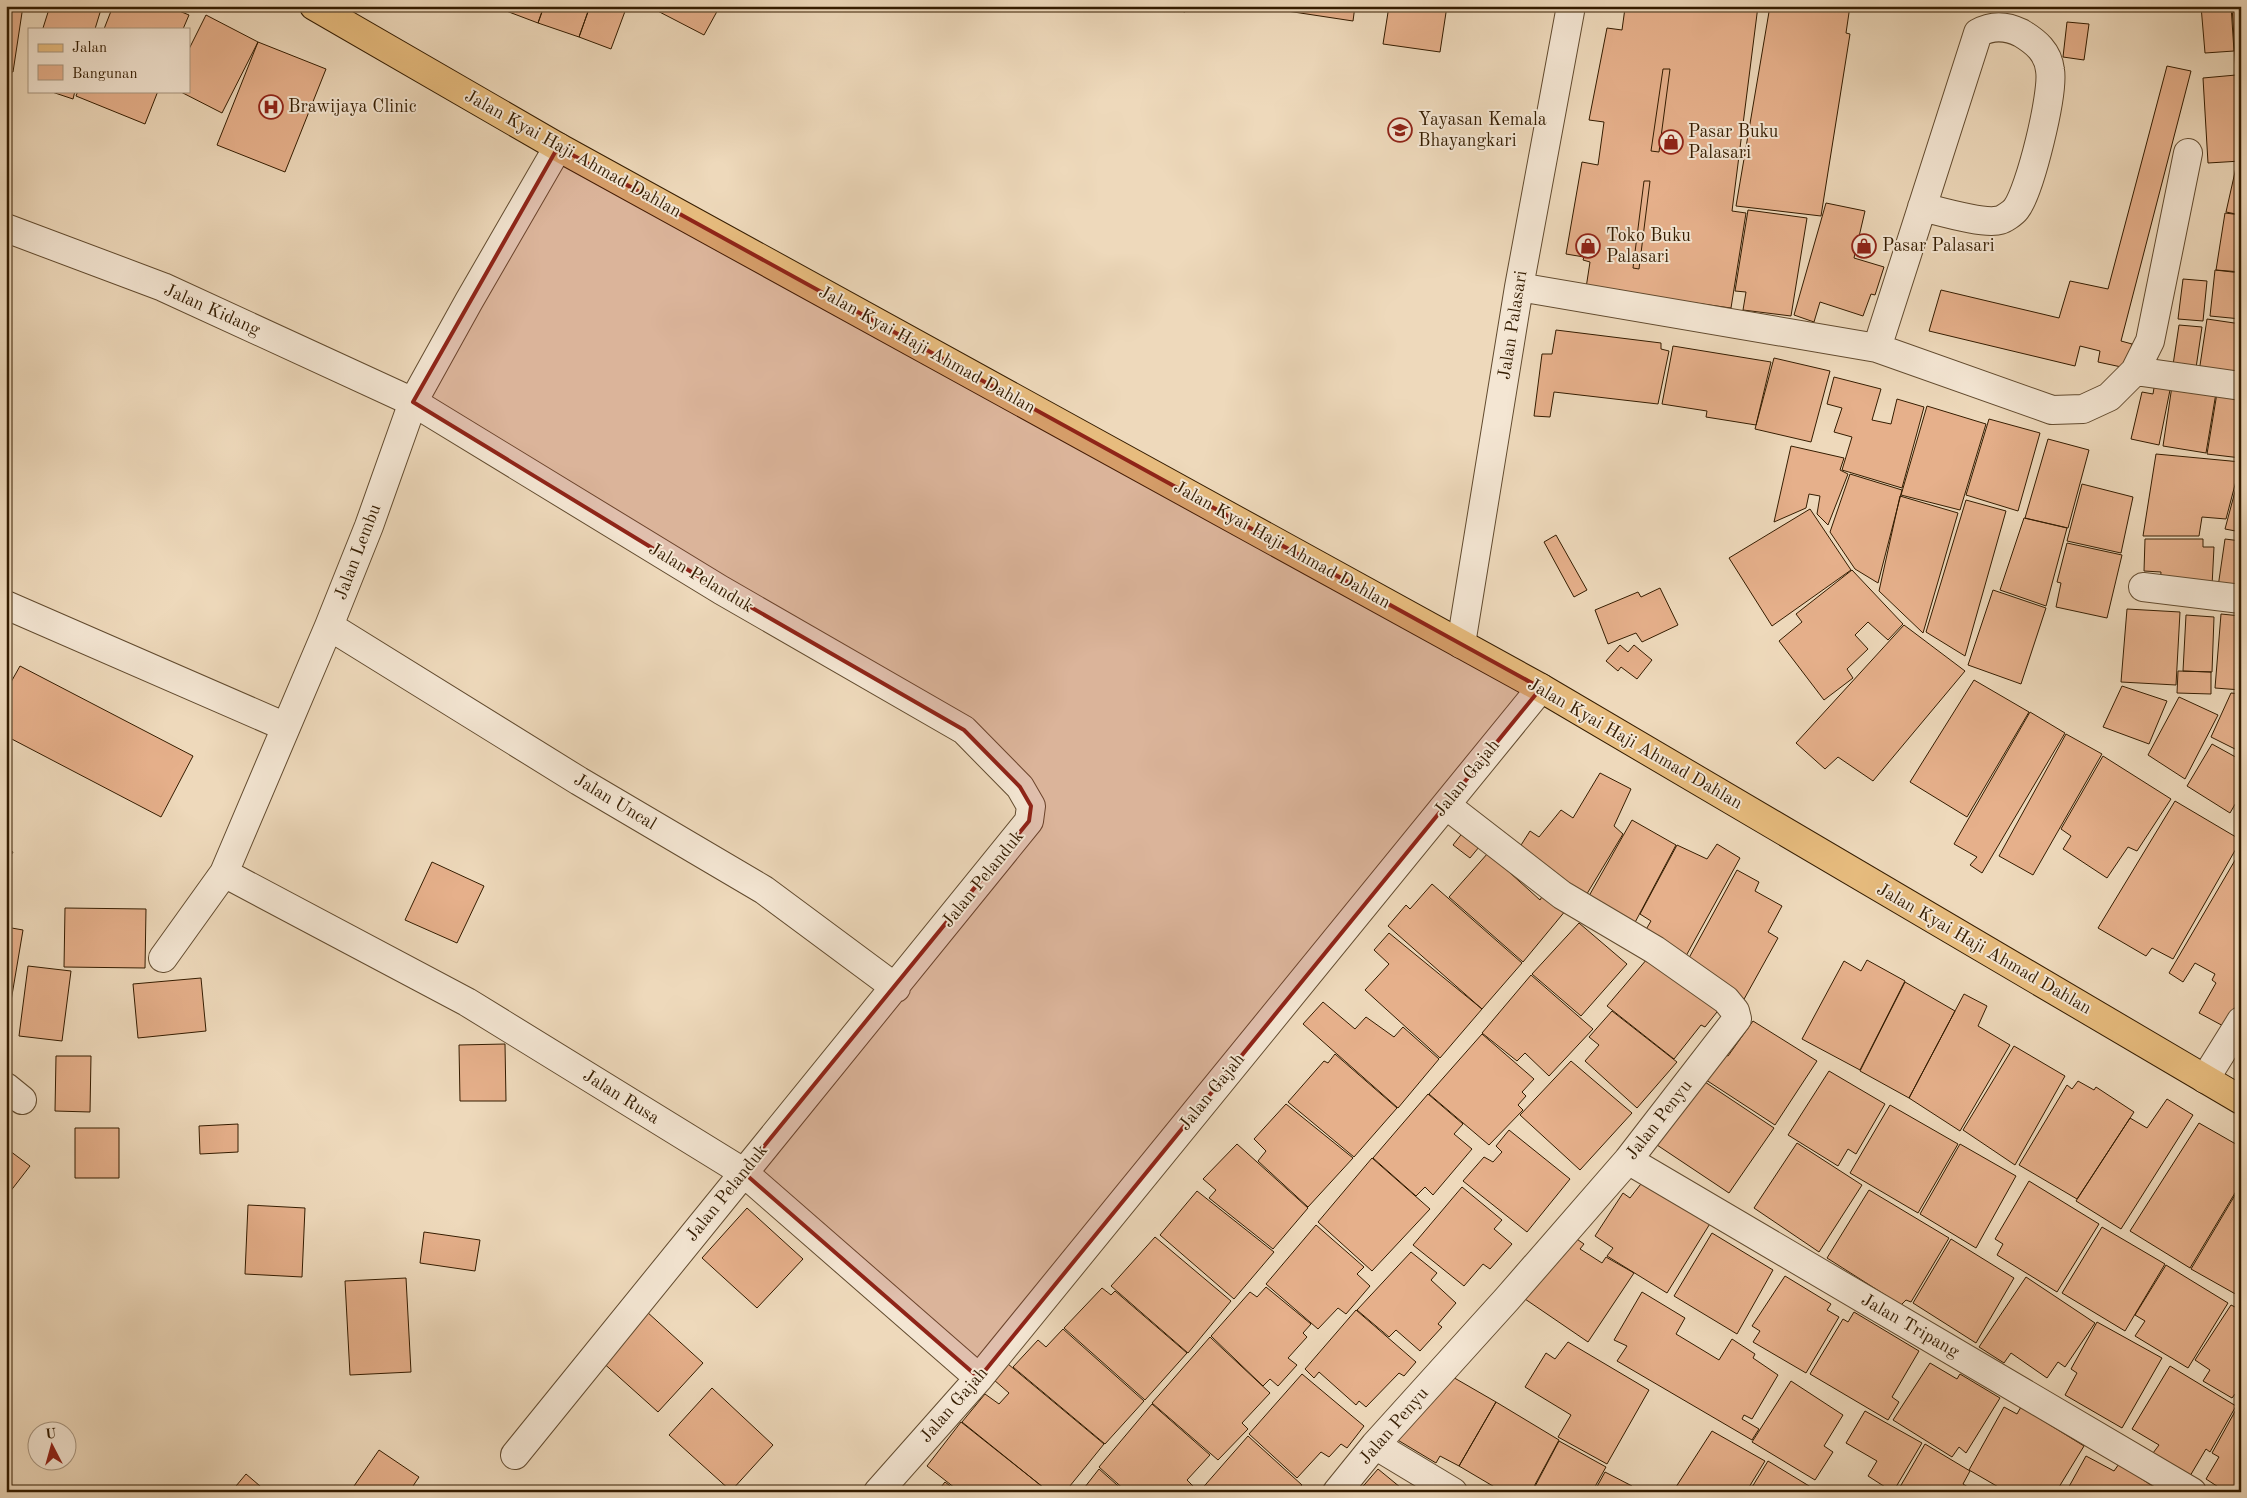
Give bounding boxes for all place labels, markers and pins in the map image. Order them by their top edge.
hospital icon: Brawijaya Clinic [258,94,284,120]
place label: Brawijaya Clinic [288,98,417,116]
place label: Yayasan Kemala Bhayangkari [1418,111,1547,150]
school or university icon: Yayasan Kemala Bhayangkari [1387,117,1413,143]
place label: Pasar Buku Palasari [1688,123,1779,162]
shop icon: Pasar Buku Palasari [1658,129,1684,155]
place label: Toko Buku Palasari [1606,227,1691,266]
shop icon: Toko Buku Palasari [1575,233,1601,259]
shop icon: Pasar Palasari [1851,233,1877,259]
place label: Pasar Palasari [1882,237,1995,255]

